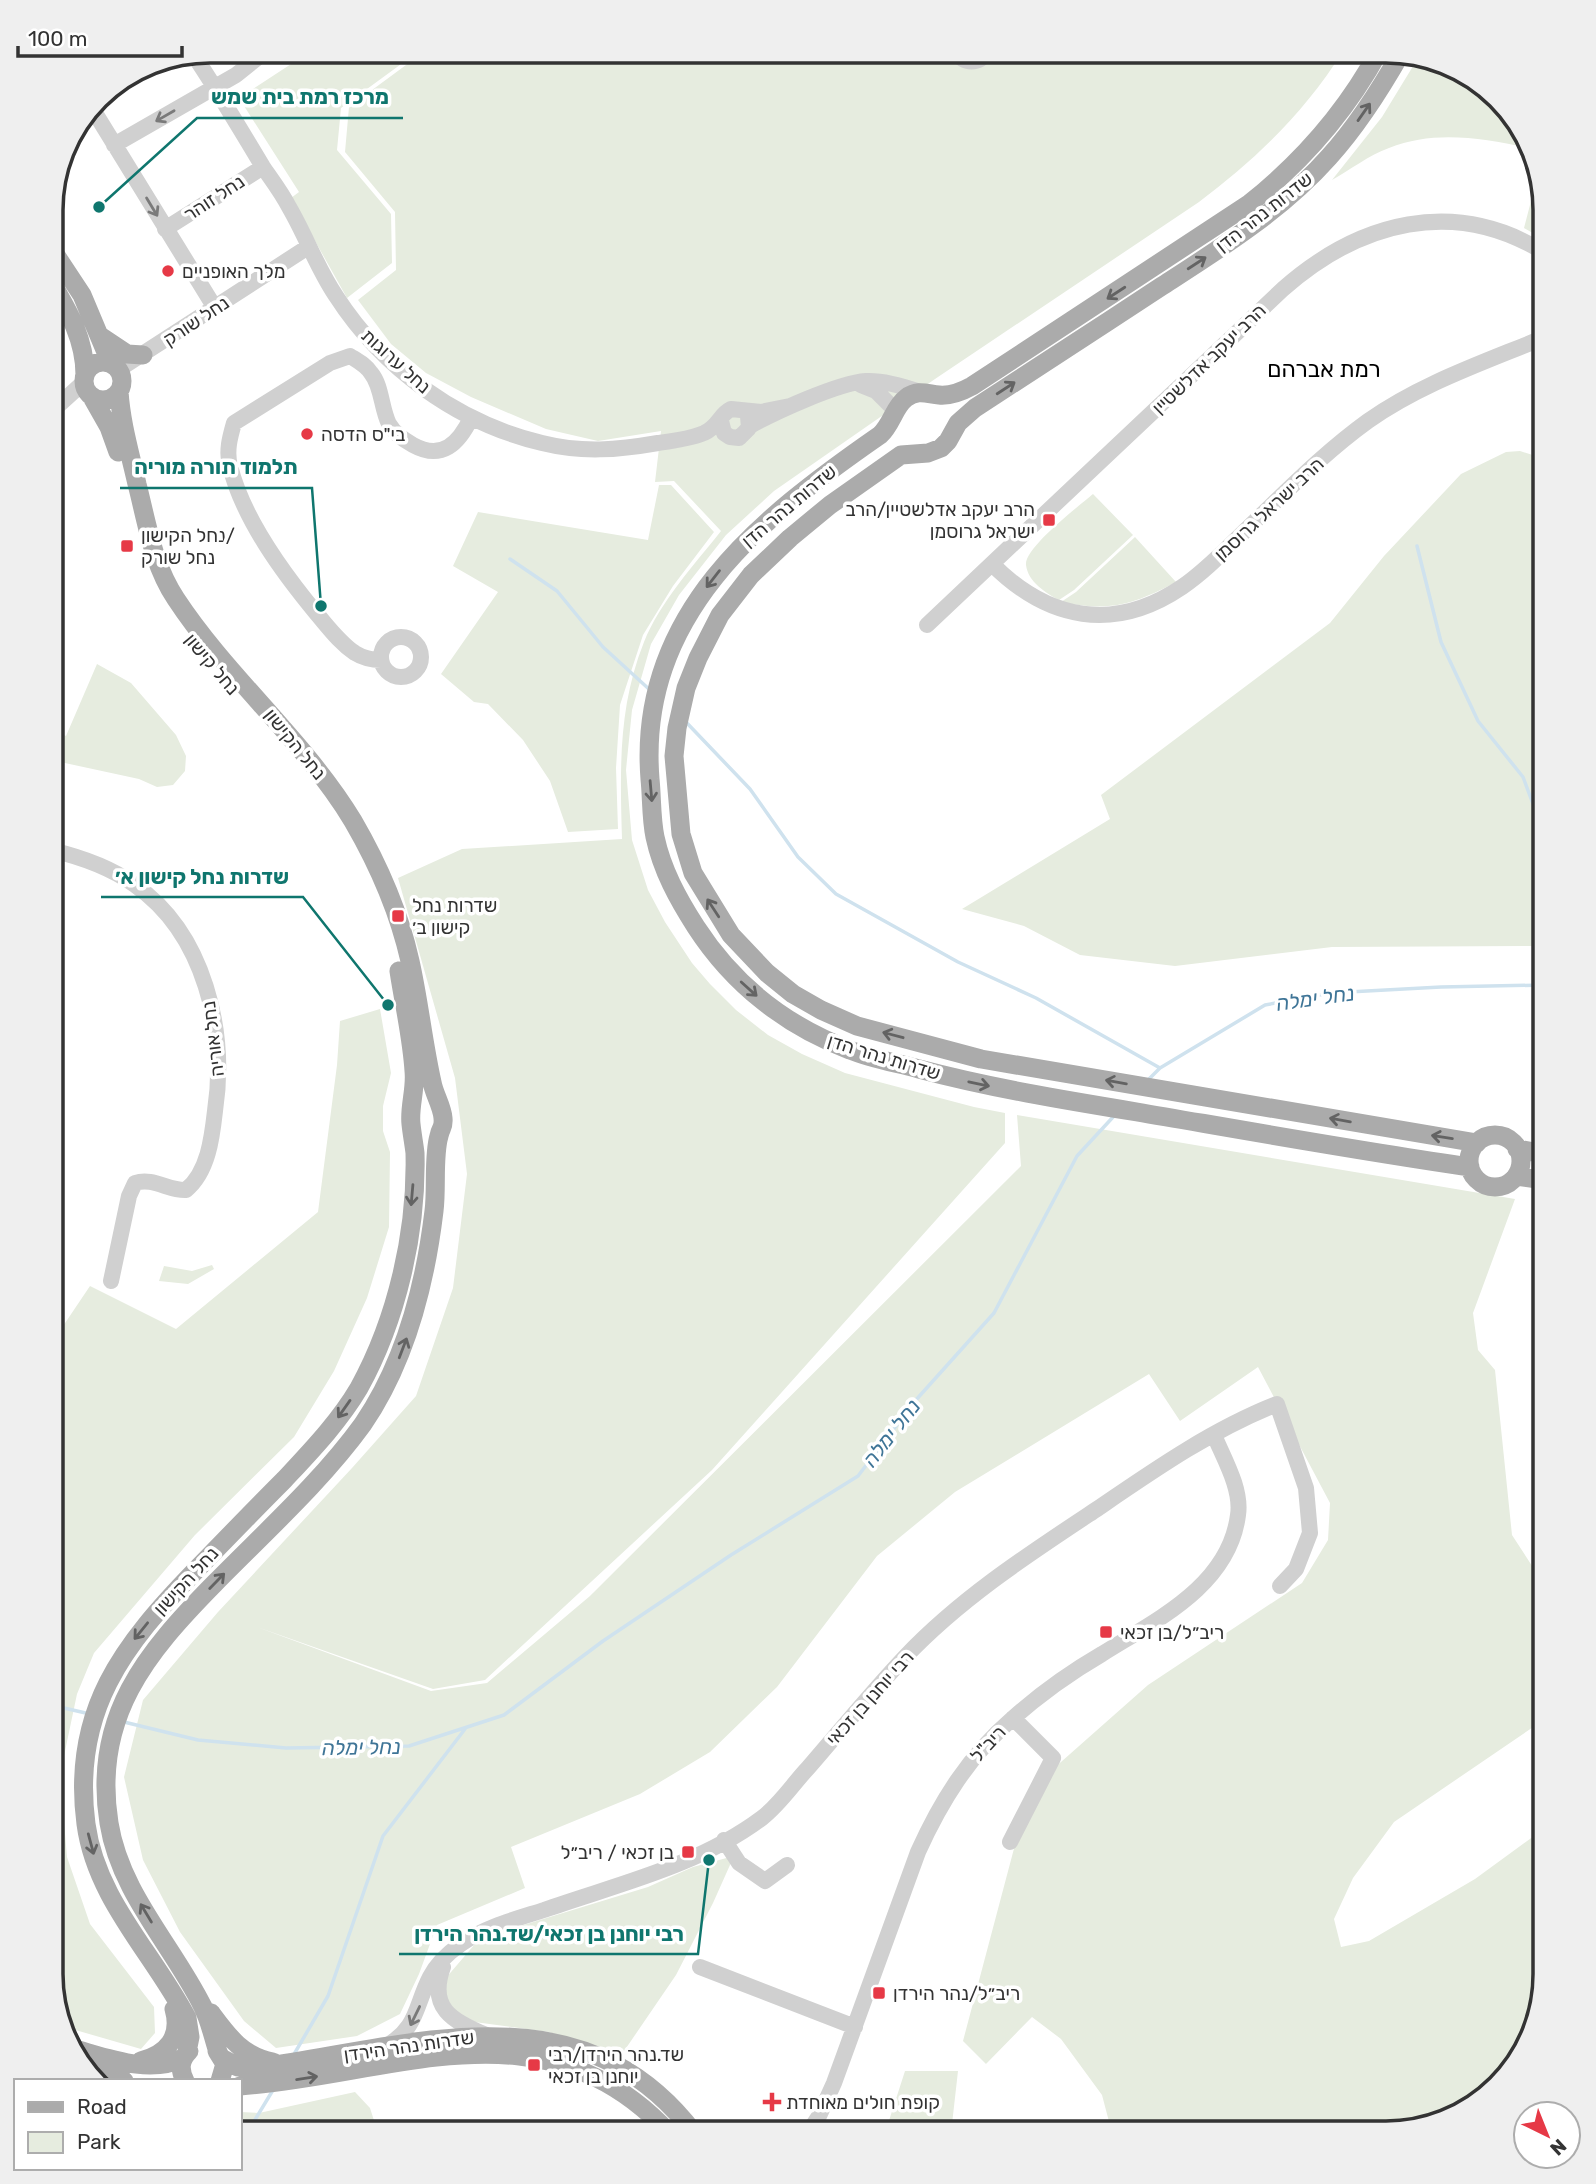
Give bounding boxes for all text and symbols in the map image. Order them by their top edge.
scale bar [18,14,182,58]
text: 100 m [28,26,87,51]
callout: מרכז רמת בית שמש [197,76,403,118]
text: מרכז רמת בית שמש [211,84,389,109]
one-way arrow [1357,103,1371,122]
one-way arrow [155,110,176,123]
street label: שדרות נהר הדן [1211,167,1317,257]
street label: נחל זוהר [179,170,249,226]
one-way arrow [145,197,159,217]
one-way arrow [1186,256,1206,270]
place label: מלך האופניים [182,260,286,283]
marker: מלך האופניים [160,263,176,279]
one-way arrow [1107,285,1126,300]
street label: נחל שורק [159,291,233,351]
street label: הרב יעקב אדלשטיין [1147,299,1271,419]
street label: נחל ערוגות [357,324,435,398]
district label: רמת אברהם [1267,355,1381,383]
one-way arrow [996,380,1015,395]
place label: בי"ס הדסה [321,423,405,446]
marker: בי"ס הדסה [299,426,315,442]
callout: תלמוד תורה מוריה [120,446,312,488]
street label: הרב ישראל גרוסמן [1209,452,1329,566]
text: תלמוד תורה מוריה [134,454,298,479]
street label: שדרות נהר הדן [737,460,841,552]
place label: הרב יעקב אדלשטיין/הרב ישראל גרוסמן [845,498,1035,543]
marker: הרב יעקב אדלשטיין/הרב ישראל גרוסמן [1041,512,1057,528]
place label: נחל הקישון/ נחל שורק [141,524,235,569]
marker: נחל הקישון/ נחל שורק [119,538,135,554]
one-way arrow [705,569,720,587]
street label: נחל קישון [180,629,244,699]
street label: נחל הקישון [259,704,331,784]
one-way arrow [645,780,658,802]
callout: שדרות נחל קישון א׳ [101,855,303,897]
text: שדרות נחל קישון א׳ [115,864,289,889]
place label: שדרות נחל קישון ב׳ [412,894,497,939]
one-way arrow [706,899,720,918]
marker: שדרות נחל קישון ב׳ [390,908,406,924]
water label: נחל ימלה [1274,980,1356,1016]
one-way arrow [740,981,757,998]
street label: נחל אוריה [197,1000,229,1078]
one-way arrow [882,1028,904,1041]
street label: שדרות נהר הדן [825,1029,943,1085]
one-way arrow [1105,1075,1128,1088]
one-way arrow [967,1078,990,1092]
one-way arrow [1329,1113,1352,1126]
one-way arrow [1431,1130,1454,1143]
one-way arrow [406,1183,419,1206]
one-way arrow [397,1337,410,1359]
water label: נחל ימלה [857,1394,925,1472]
one-way arrow [337,1399,351,1418]
street label: נחל הקישון [149,1542,223,1620]
one-way arrow [208,1573,225,1590]
one-way arrow [133,1621,148,1639]
place label: ריב״ל/בן זכאי [1120,1621,1224,1644]
marker: ריב״ל/בן זכאי [1098,1624,1114,1640]
street label: רבי יוחנן בן זכאי [821,1646,919,1750]
street label: ריב"ל [965,1721,1011,1767]
water label: נחל ימלה [321,1734,401,1760]
one-way arrow [85,1832,98,1855]
place label: בן זכאי / ריב״ל [560,1841,674,1864]
marker: בן זכאי / ריב״ל [680,1844,696,1860]
one-way arrow [139,1903,153,1923]
callout: רבי יוחנן בן זכאי/שד.נהר הירדן [399,1912,698,1954]
text: רבי יוחנן בן זכאי/שד.נהר הירדן [414,1921,684,1946]
place label: ריב״ל/נהר הירדן [893,1982,1020,2005]
marker: ריב״ל/נהר הירדן [871,1985,887,2001]
one-way arrow [407,2005,421,2026]
street label: שדרות נהר הירדן [342,2025,476,2067]
place label: שד.נהר הירדן/רבי יוחנן בן זכאי [548,2043,684,2088]
marker: שד.נהר הירדן/רבי יוחנן בן זכאי [526,2057,542,2073]
one-way arrow [296,2071,318,2084]
legend [14,2079,242,2170]
place label: קופת חולים מאוחדת [786,2091,940,2114]
text: Road [77,2094,127,2119]
marker: קופת חולים מאוחדת [764,2094,780,2110]
north arrow [1512,2100,1582,2170]
text: Park [77,2129,121,2154]
text: N [1545,2134,1571,2160]

